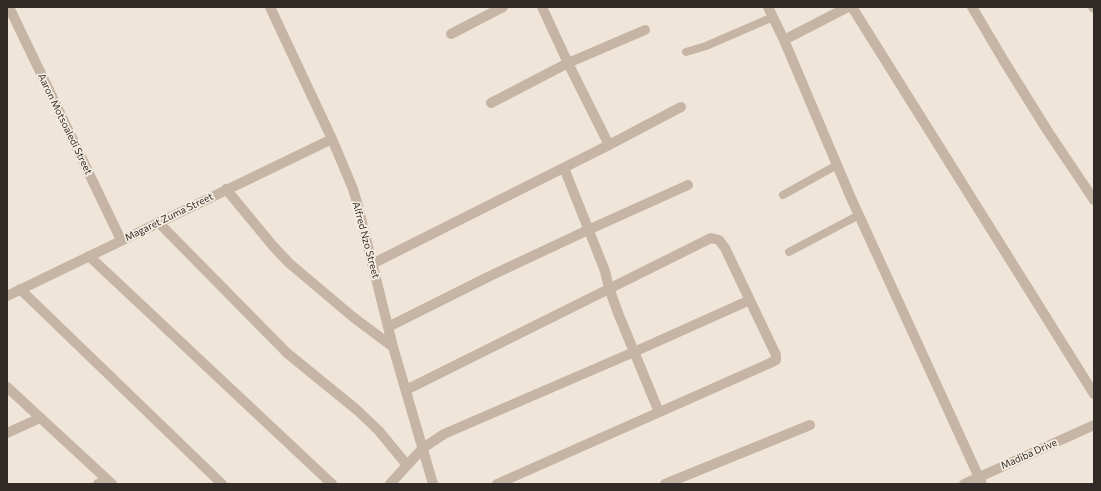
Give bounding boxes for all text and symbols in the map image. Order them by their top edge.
street label: Aaron Motsoaledi Street [35,71,95,177]
street label: Magaret Zuma Street [123,190,215,244]
street label: Alfred Nzo Street [350,200,382,280]
street label: Madiba Drive [999,436,1059,472]

